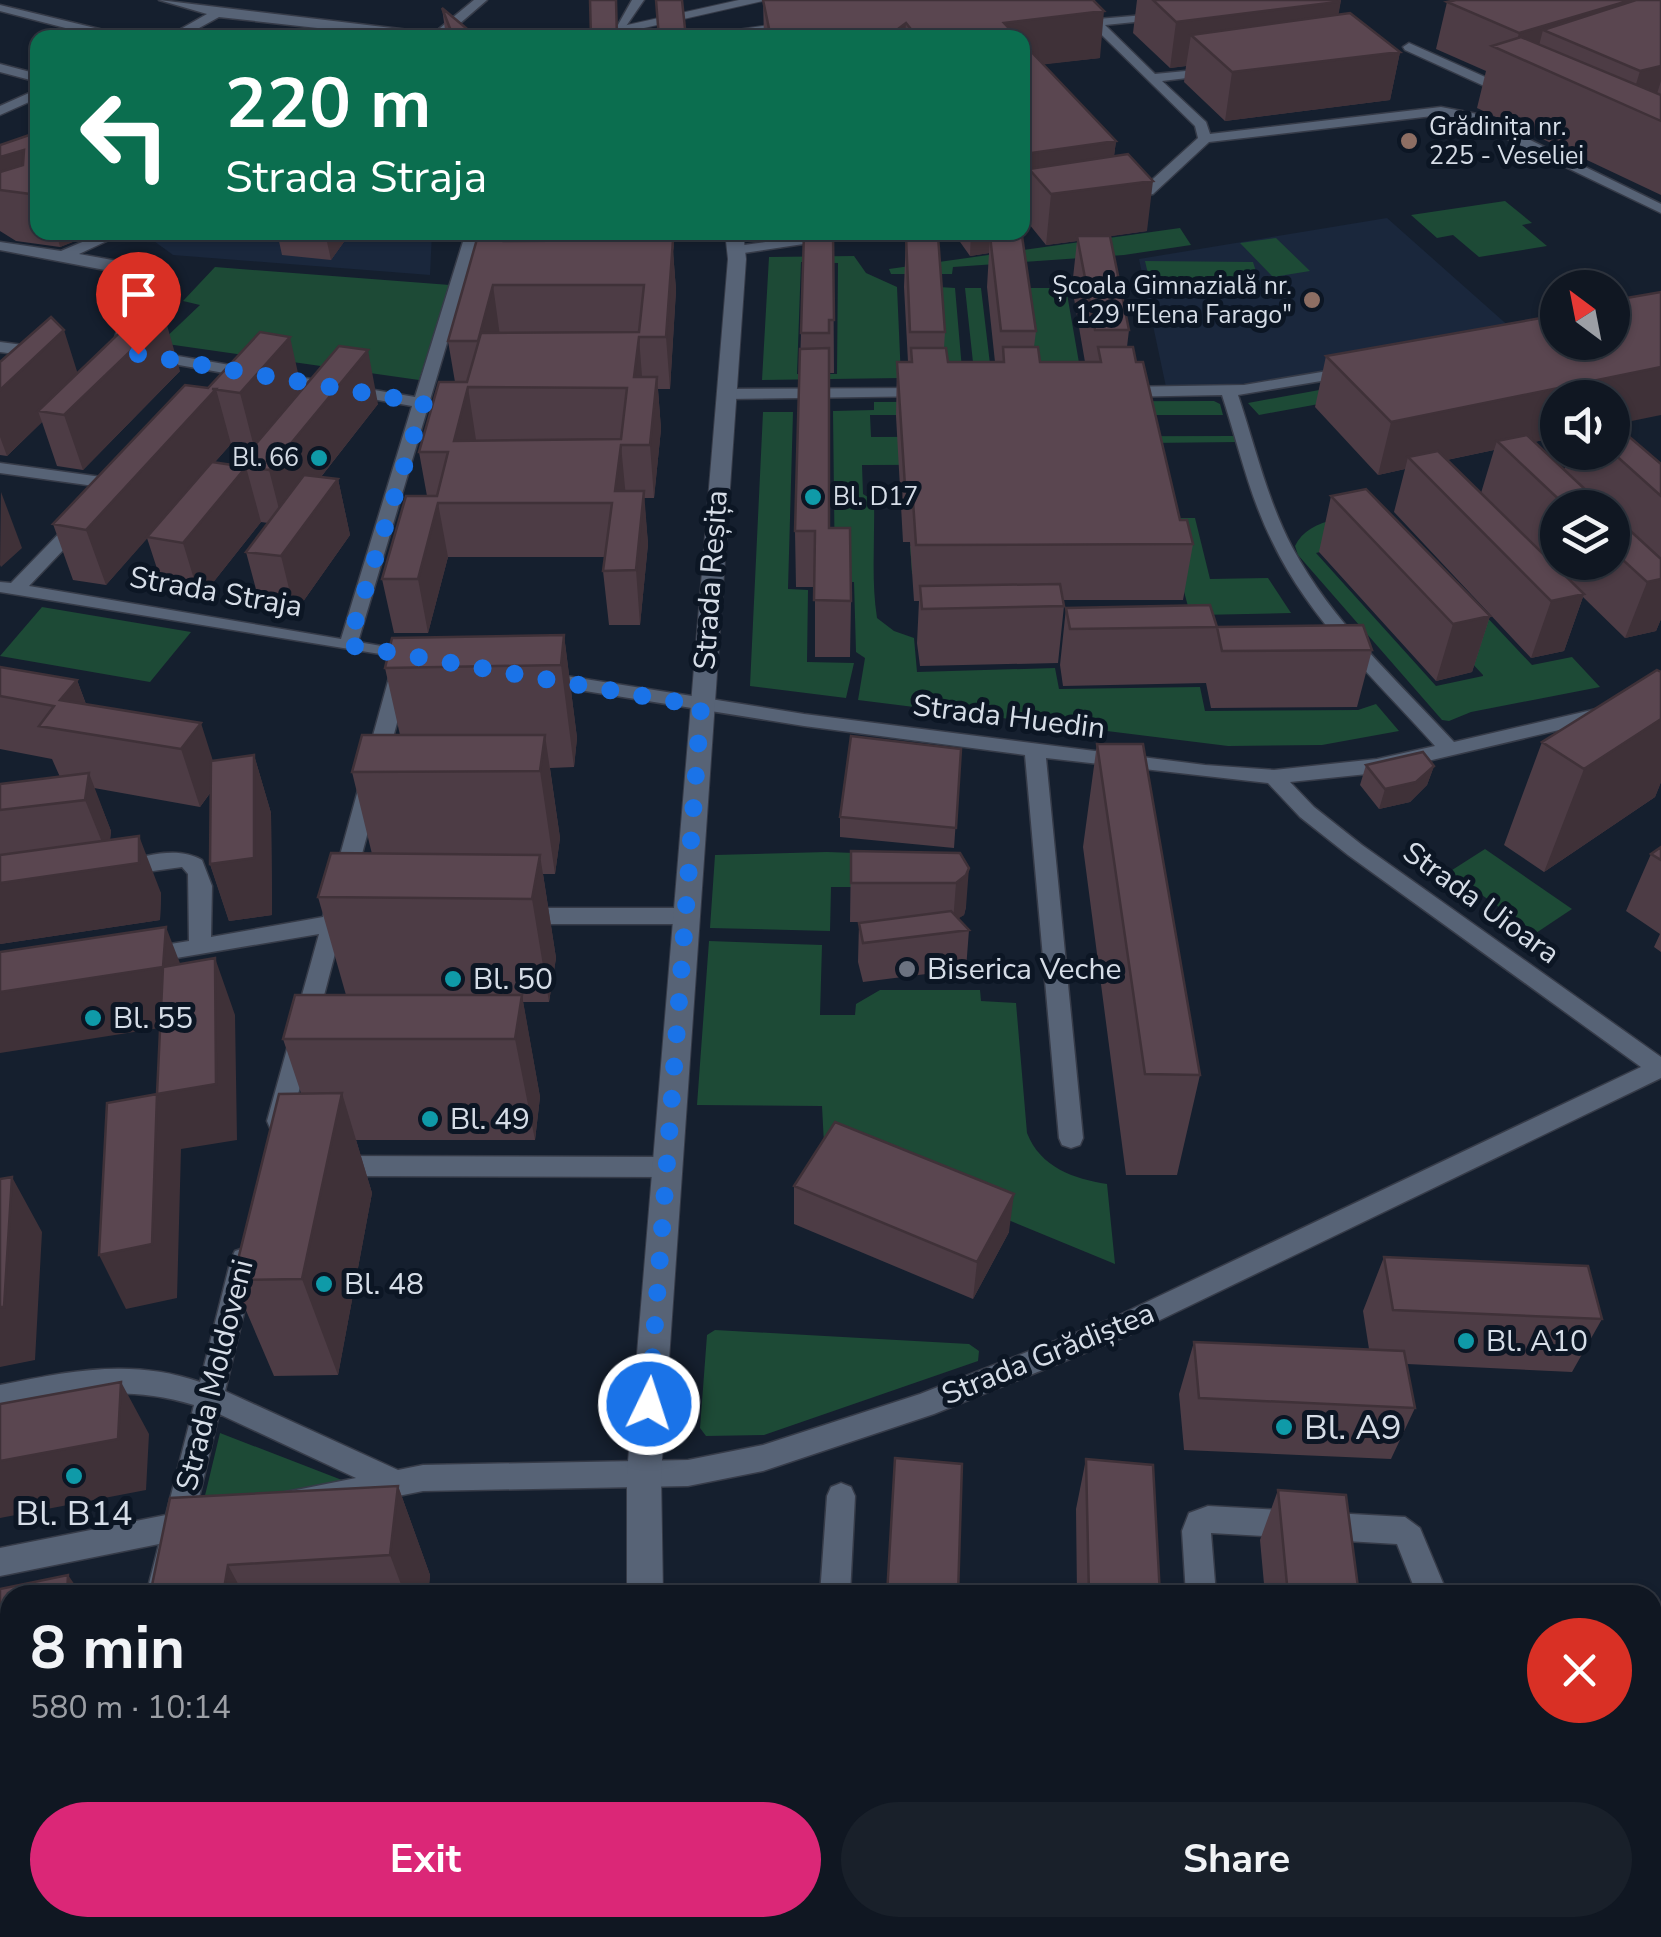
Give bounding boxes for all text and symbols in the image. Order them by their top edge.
text: 220 m [225,56,431,152]
icon: left [60,70,190,200]
place label: Grădinița nr. 225 - Veseliei [1429,110,1584,173]
marker: Grădinița nr. 225 - Veseliei [1398,130,1420,152]
text: Strada Straja [225,147,487,208]
pin [96,252,181,355]
icon: arrive [111,267,166,322]
place label: Școala Gimnazială nr. 129 "Elena Farago" [1052,269,1292,332]
north arrow [1540,270,1630,360]
map controls [1540,270,1630,580]
marker: Școala Gimnazială nr. 129 "Elena Farago" [1301,289,1323,311]
button: sound [1540,380,1630,470]
place label: Bl. 66 [232,441,299,475]
marker: Bl. 66 [308,447,330,469]
place label: Bl. D17 [833,480,918,514]
marker: Bl. D17 [802,486,824,508]
street label: Strada Reșița [684,489,738,671]
button: layers [1540,490,1630,580]
street label: Strada Straja [126,557,306,627]
street label: Strada Huedin [910,685,1108,749]
street label: Strada Uioara [1394,832,1568,974]
place label: Biserica Veche [927,949,1121,990]
marker: Biserica Veche [896,958,918,980]
place label: Bl. 50 [473,959,553,1000]
marker: Bl. 50 [442,968,464,990]
place label: Bl. 55 [113,998,193,1039]
marker: Bl. 55 [82,1007,104,1029]
place label: Bl. 49 [450,1099,530,1140]
marker: Bl. 49 [419,1108,441,1130]
street label: Strada Moldoveni [166,1255,264,1495]
place label: Bl. 48 [344,1264,424,1305]
marker: Bl. 48 [313,1273,335,1295]
street label: Strada Grădiștea [936,1293,1160,1415]
place label: Bl. A10 [1486,1321,1588,1362]
marker: Bl. A10 [1455,1330,1477,1352]
position arrow [597,1352,701,1456]
place label: Bl. A9 [1304,1404,1402,1451]
marker: Bl. A9 [1273,1416,1295,1438]
marker: Bl. B14 [63,1465,85,1487]
place label: Bl. B14 [15,1490,133,1537]
text: 8 min [30,1607,185,1689]
button: close [1527,1618,1632,1723]
text: 580 m · 10:14 [30,1686,231,1729]
button: Exit [30,1802,821,1917]
button: Share [841,1802,1632,1917]

